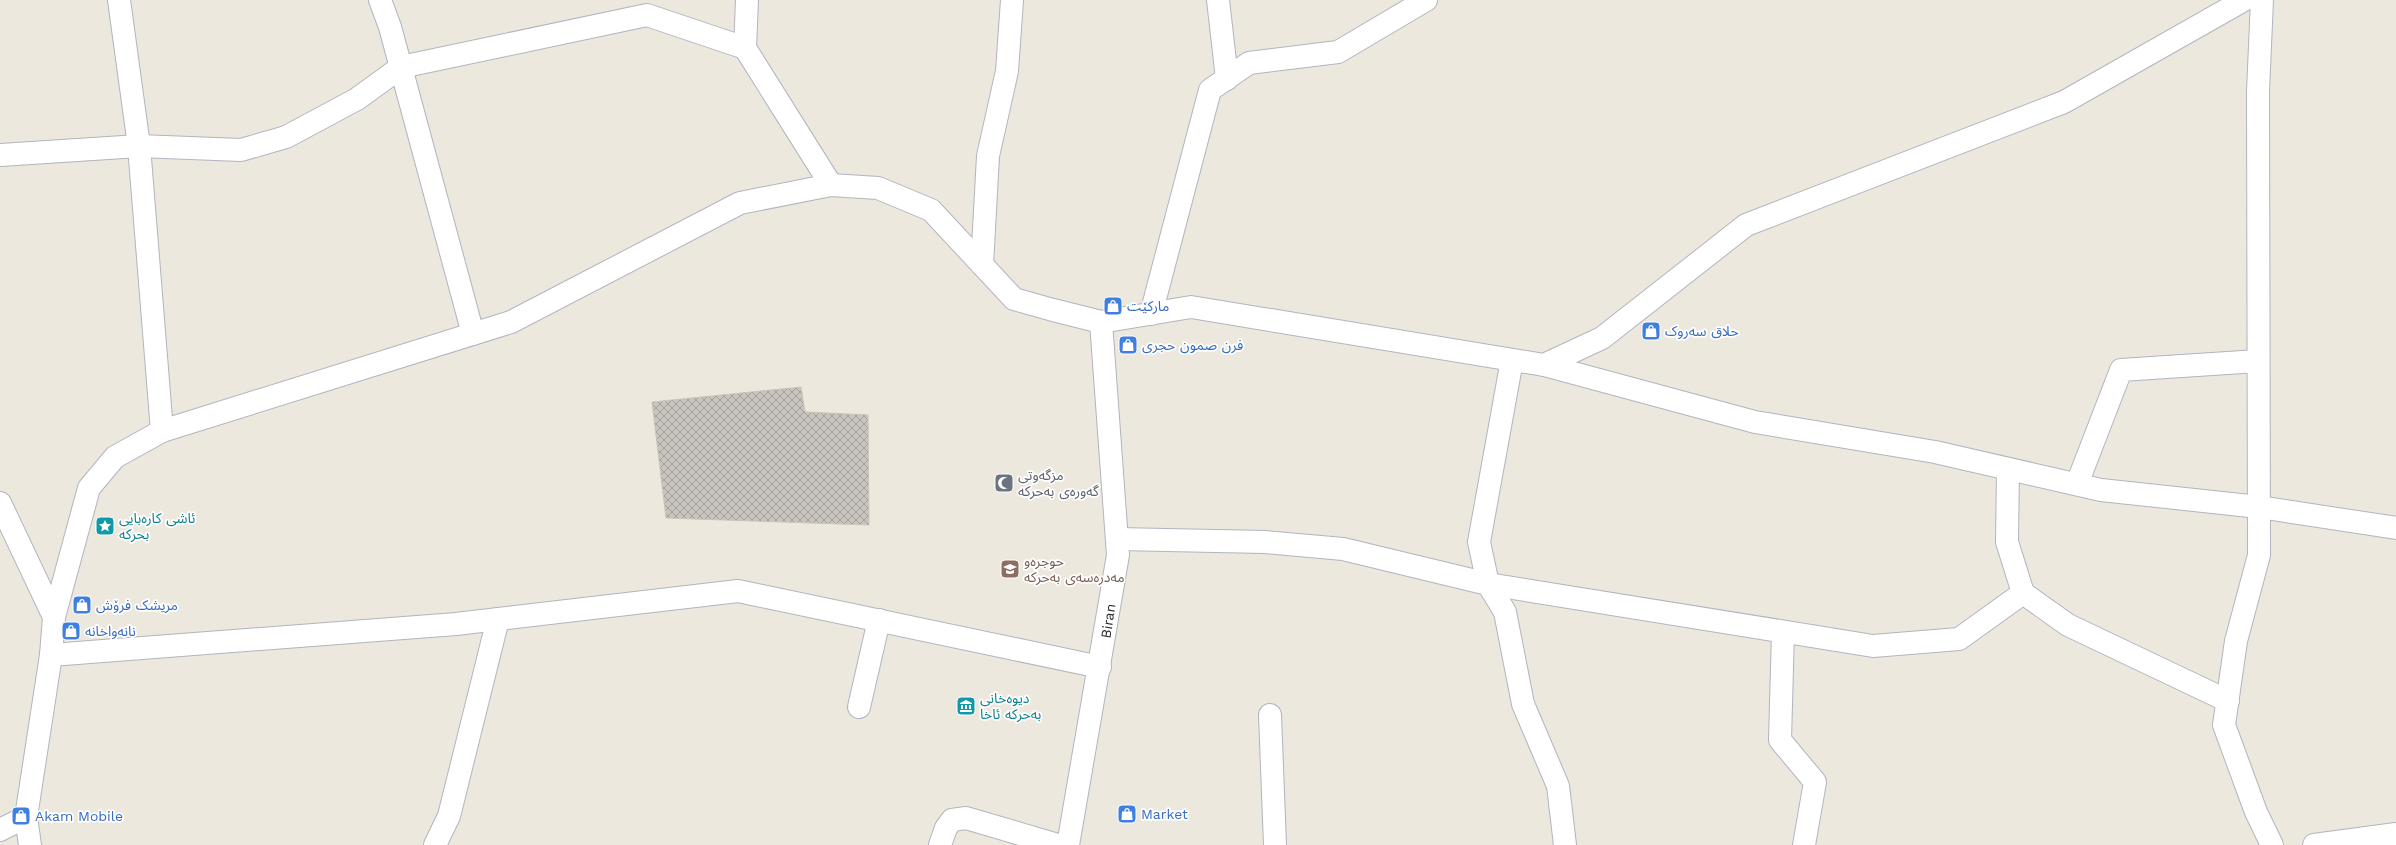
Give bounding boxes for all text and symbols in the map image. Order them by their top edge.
shop icon: مارکێت [1102,295,1124,317]
place label: مارکێت [1127,298,1169,315]
shop icon: حلاق سەروک [1640,320,1662,342]
place label: حلاق سەروک [1665,323,1739,340]
shop icon: فرن صمون حجری [1117,334,1139,356]
place label: فرن صمون حجری [1142,337,1243,354]
place label: مزگەوتی گەورەی بەحرکە [1018,467,1099,500]
mosque icon: مزگەوتی گەورەی بەحرکە [993,472,1015,494]
place label: ئاشی کارەبایی بحرکە [119,510,196,543]
place icon: ئاشی کارەبایی بحرکە [94,515,116,537]
place label: حوجره‌و مه‌دره‌سه‌ی به‌حرکه [1024,553,1125,586]
school or university icon: حوجره‌و مه‌دره‌سه‌ی به‌حرکه [999,558,1021,580]
shop icon: مریشک فرۆش [71,594,93,616]
place label: مریشک فرۆش [96,597,178,614]
street label: Biran [1097,602,1119,640]
shop icon: نانەواخانە [60,620,82,642]
place label: نانەواخانە [85,623,136,640]
place label: دیوەخانی بەحرکە ئاخا [980,690,1042,723]
museum icon: دیوەخانی بەحرکە ئاخا [955,695,977,717]
shop icon: Market [1116,803,1138,825]
shop icon: Akam Mobile [10,805,32,827]
place label: Market [1141,806,1188,822]
place label: Akam Mobile [35,808,123,824]

